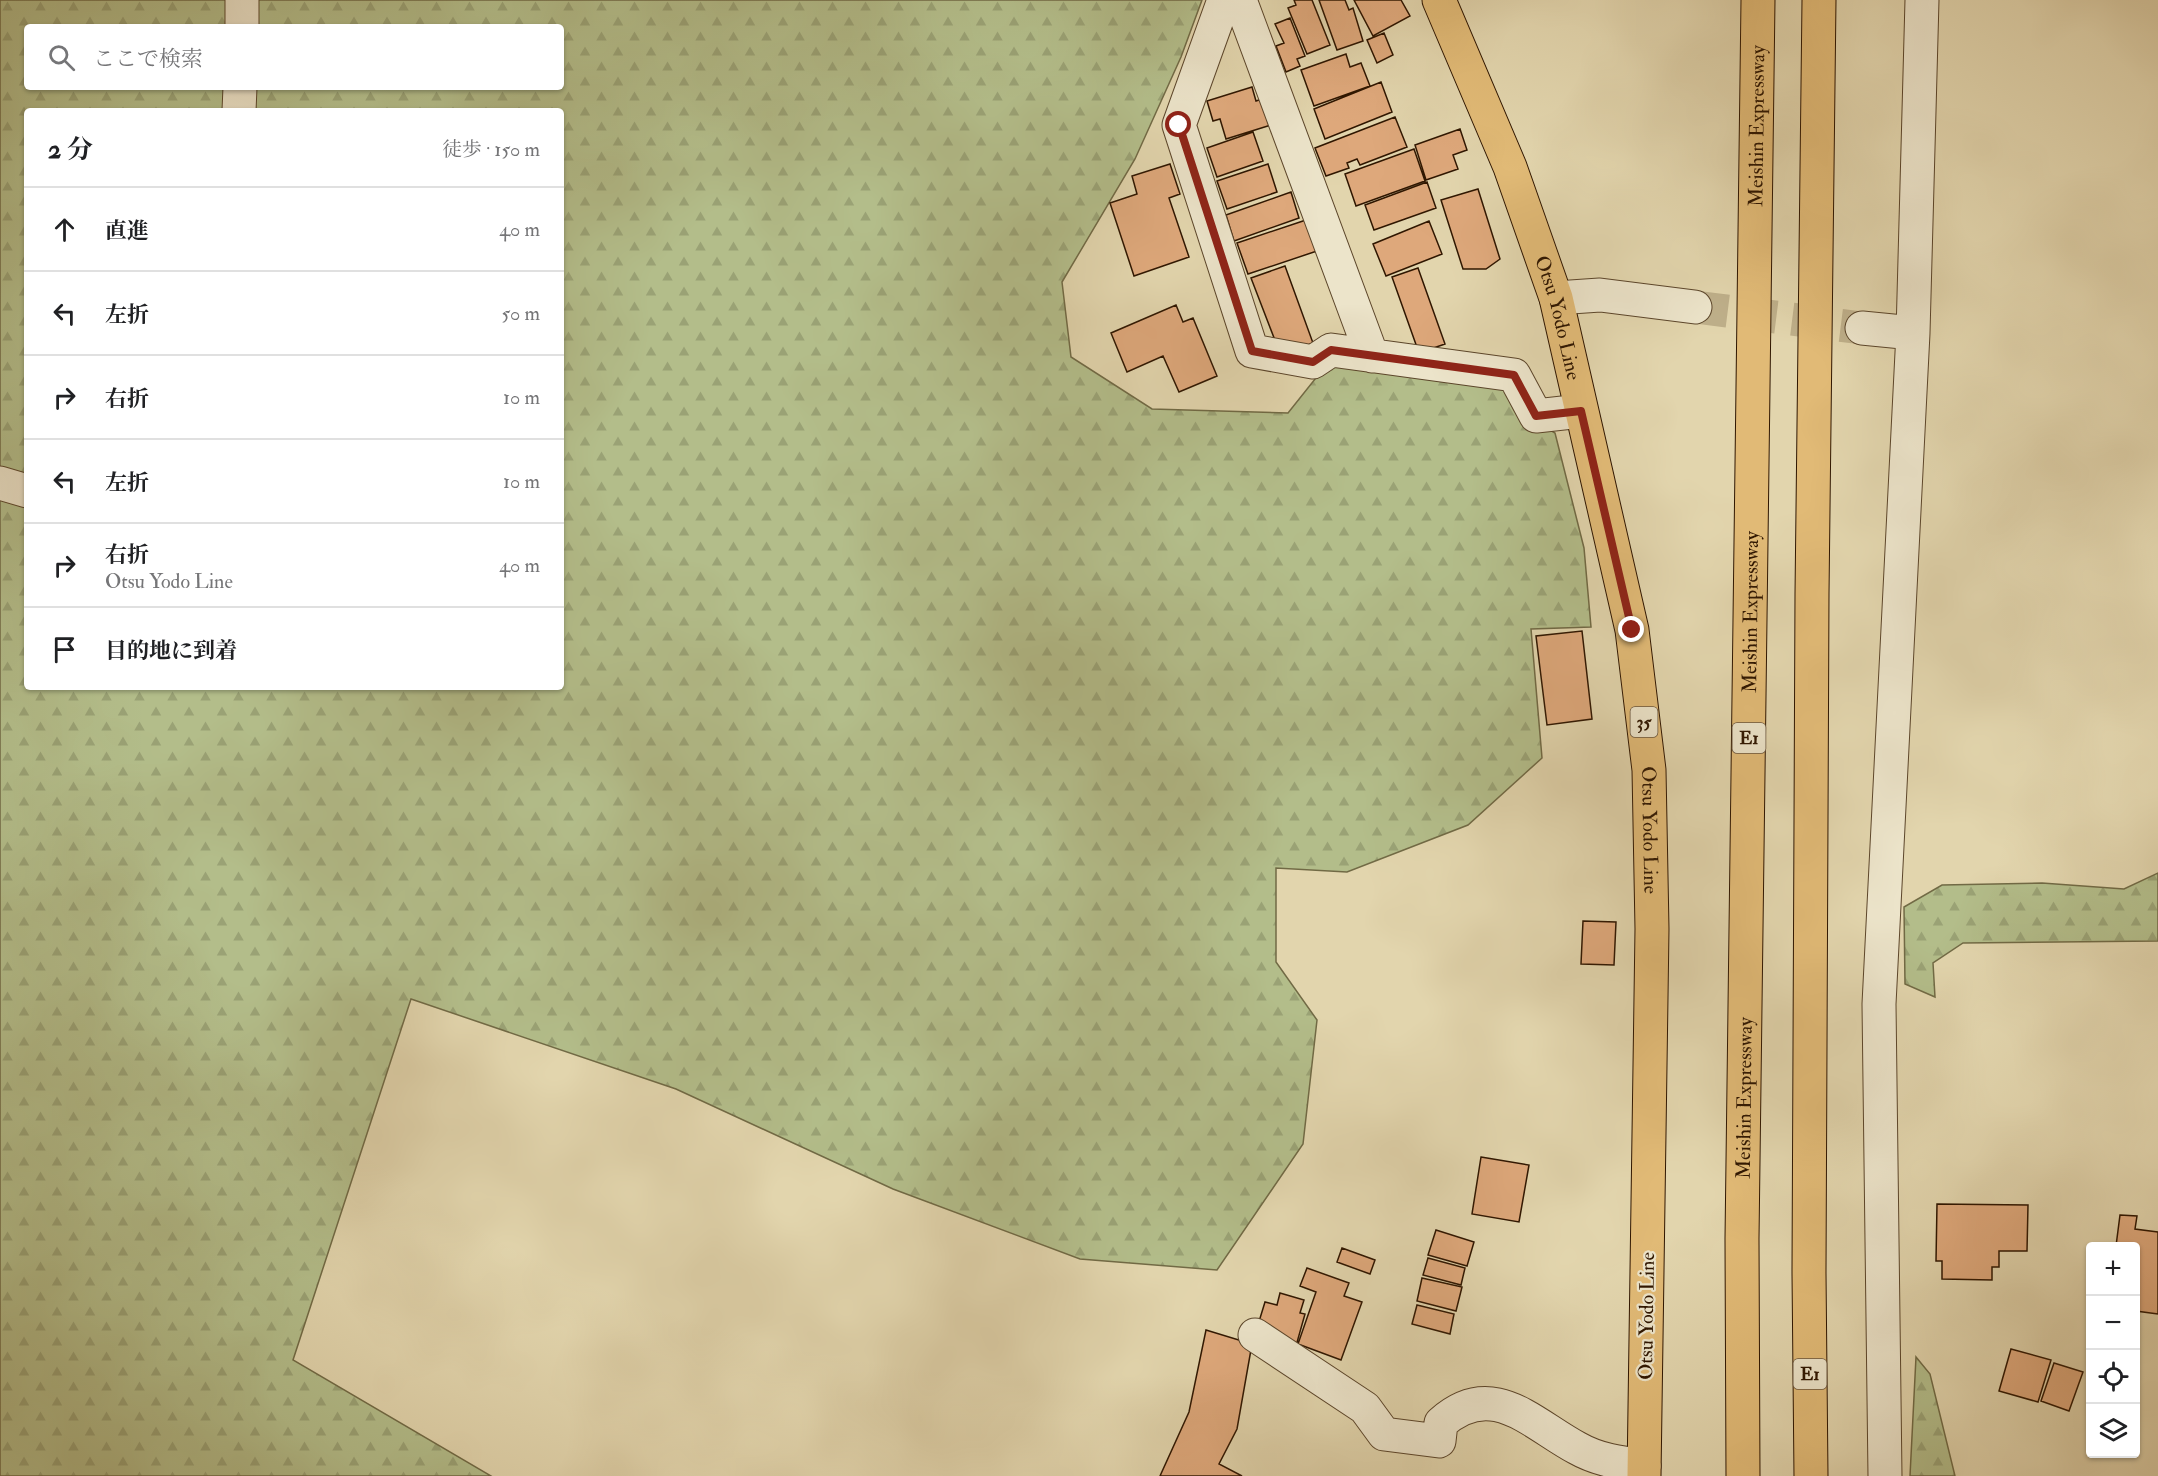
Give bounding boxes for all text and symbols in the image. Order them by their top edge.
search box [24,24,564,90]
icon: search [45,41,78,74]
street label: Meishin Expressway [1743,44,1771,207]
text: ここで検索 [93,45,203,73]
route start [1165,111,1191,137]
text: 2 分 [48,134,93,166]
text: 徒歩 · 150 m [442,137,540,162]
icon: ahead [48,213,81,246]
text: 直進 [105,217,149,245]
text: 40 m [499,217,540,242]
street label: Otsu Yodo Line [1529,252,1586,382]
icon: left [48,297,81,330]
text: 左折 [105,301,149,329]
text: 50 m [501,301,540,326]
icon: right [48,381,81,414]
text: 右折 [105,385,149,413]
text: 10 m [503,385,540,410]
icon: left [48,465,81,498]
text: 左折 [105,469,149,497]
text: 10 m [503,469,540,494]
street label: Meishin Expressway [1737,530,1764,693]
text: 右折 [105,541,149,569]
icon: right [48,549,81,582]
text: 40 m [499,553,540,578]
text: Otsu Yodo Line [105,569,233,594]
route end [1618,616,1644,642]
icon: arrive [48,633,81,666]
text: 目的地に到着 [105,637,237,665]
road number: 35 [1630,707,1658,737]
road number: E1 [1732,723,1766,753]
street label: Otsu Yodo Line [1636,766,1663,894]
street label: Meishin Expressway [1731,1016,1758,1179]
map controls [2086,1242,2140,1458]
button: + [2086,1242,2140,1296]
street label: Otsu Yodo Line [1633,1252,1660,1380]
button: − [2086,1296,2140,1350]
button: locate [2086,1350,2140,1404]
road number: E1 [1794,1359,1826,1389]
button: layers [2086,1404,2140,1458]

